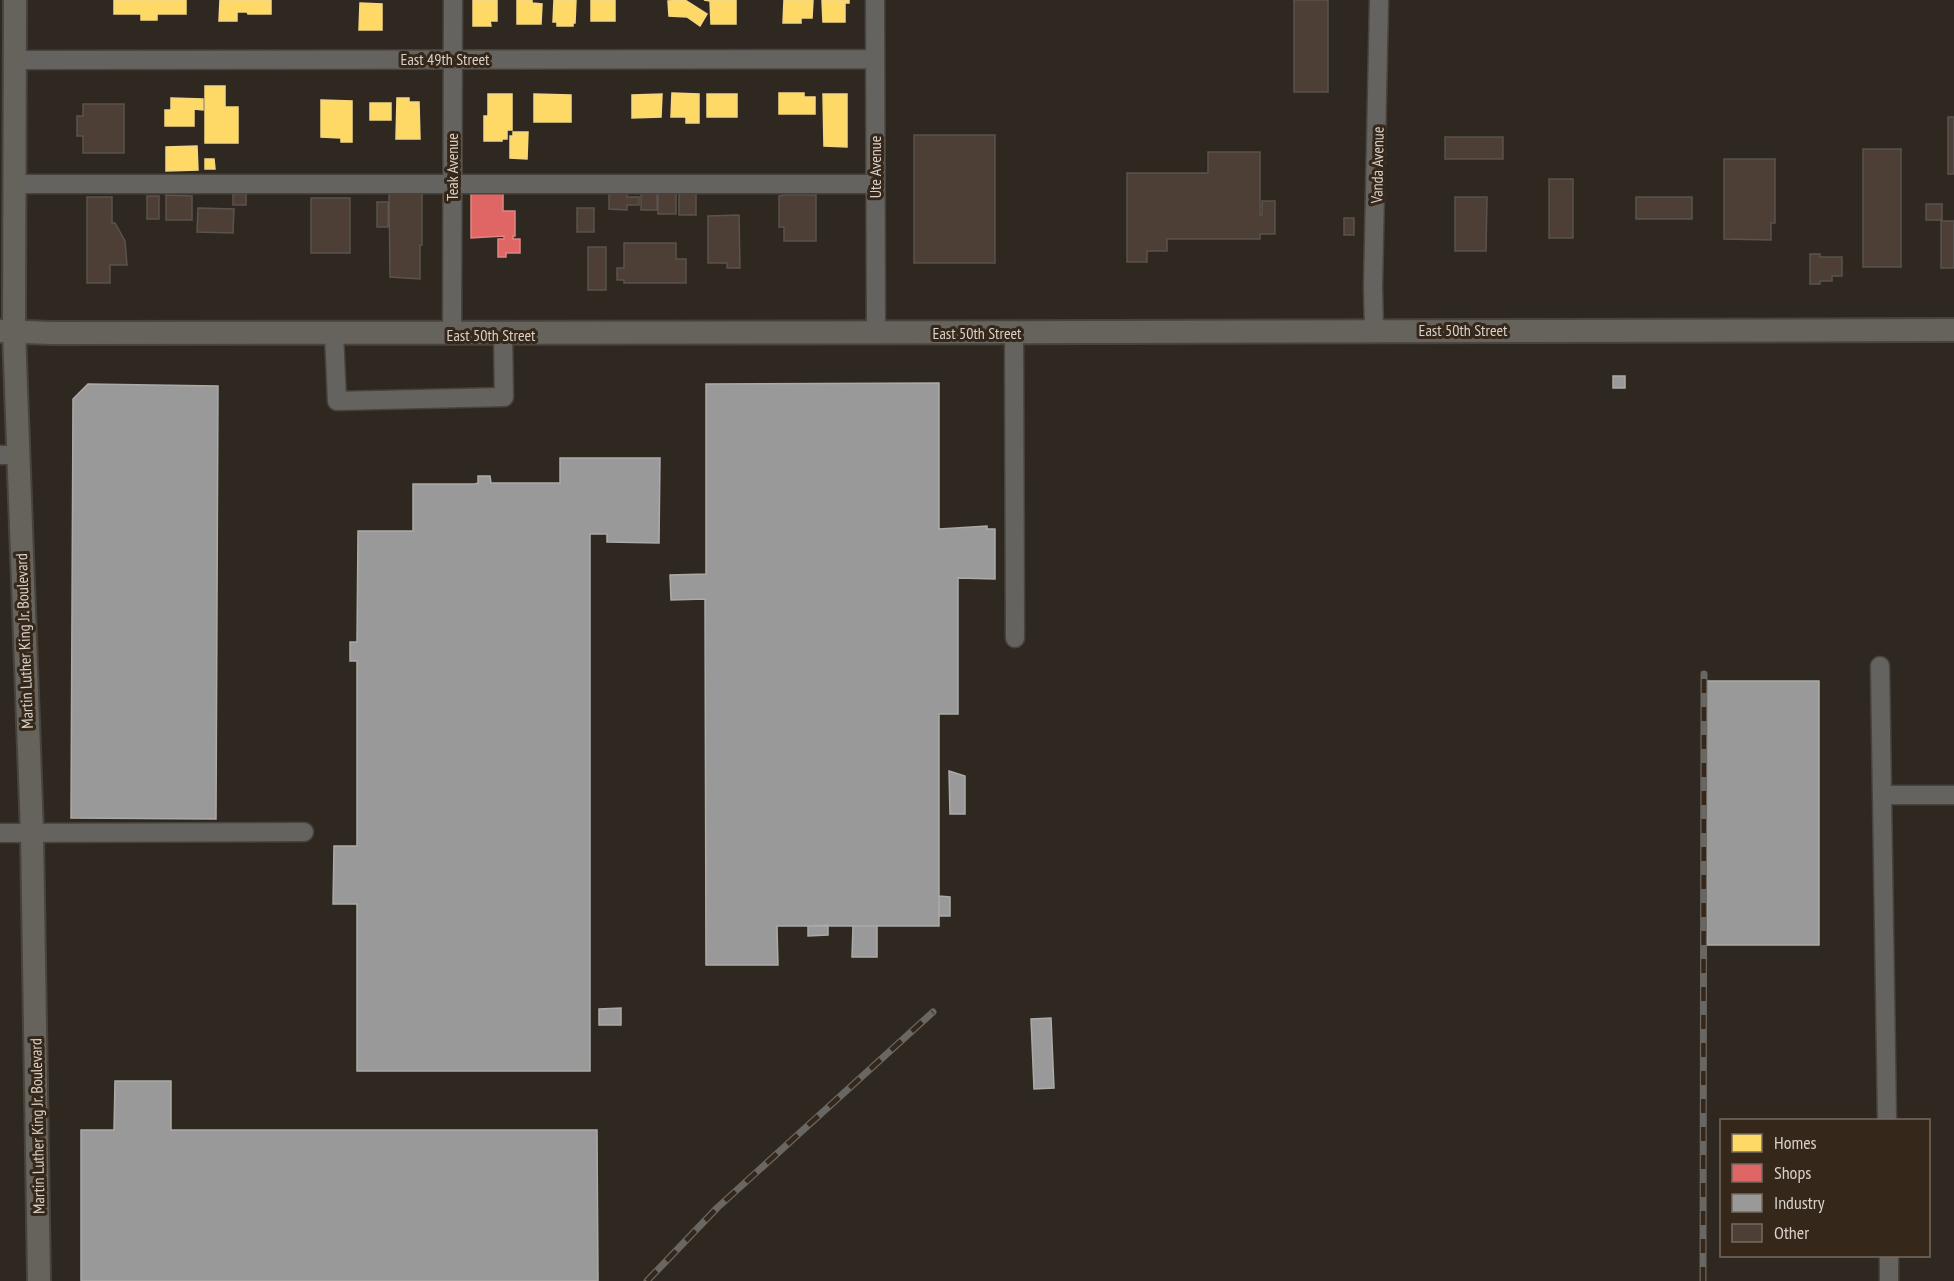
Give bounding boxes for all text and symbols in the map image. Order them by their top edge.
street label: East 49th Street [401,49,490,69]
street label: Vanda Avenue [1366,126,1388,205]
street label: Teak Avenue [442,133,462,201]
street label: Ute Avenue [865,136,885,198]
street label: East 50th Street [1419,320,1508,340]
street label: East 50th Street [933,323,1022,343]
street label: East 50th Street [447,325,536,345]
street label: Martin Luther King Jr. Boulevard [11,553,37,729]
street label: Martin Luther King Jr. Boulevard [25,1038,49,1214]
legend [1720,1119,1930,1257]
text: Homes [1774,1131,1817,1154]
text: Shops [1774,1161,1811,1184]
text: Industry [1774,1191,1825,1214]
text: Other [1774,1221,1809,1244]

